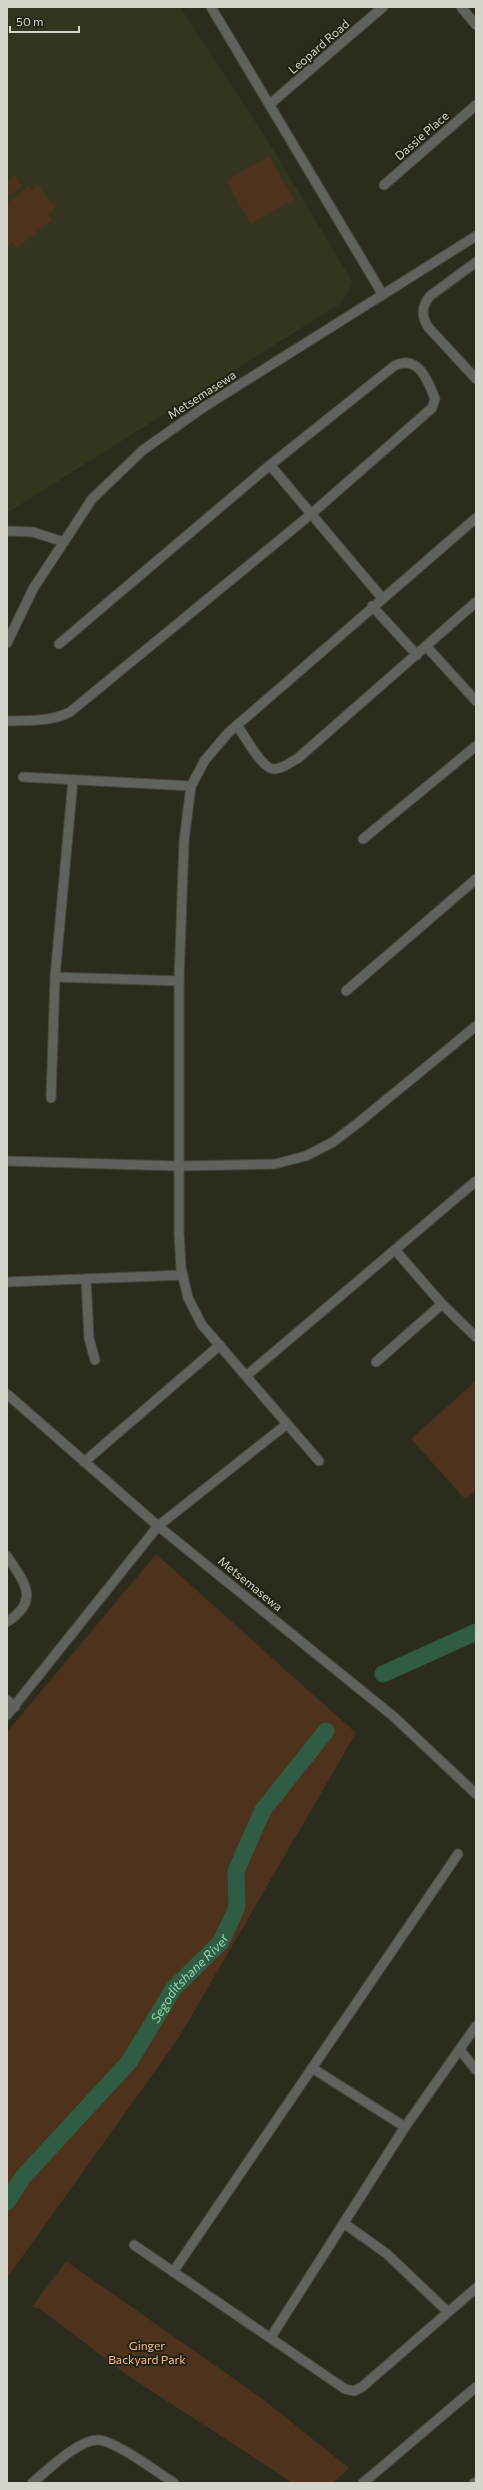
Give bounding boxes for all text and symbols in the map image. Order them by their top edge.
scale bar [10,8,79,34]
text: 50 m [16,14,44,28]
street label: Leopard Road [285,16,352,76]
street label: Dassie Place [392,108,451,162]
street label: Metsemasewa [165,367,238,421]
street label: Metsemasewa [216,1553,286,1613]
water label: Segoditshane River [147,1931,232,2026]
park label: Ginger Backyard Park [108,2338,186,2366]

